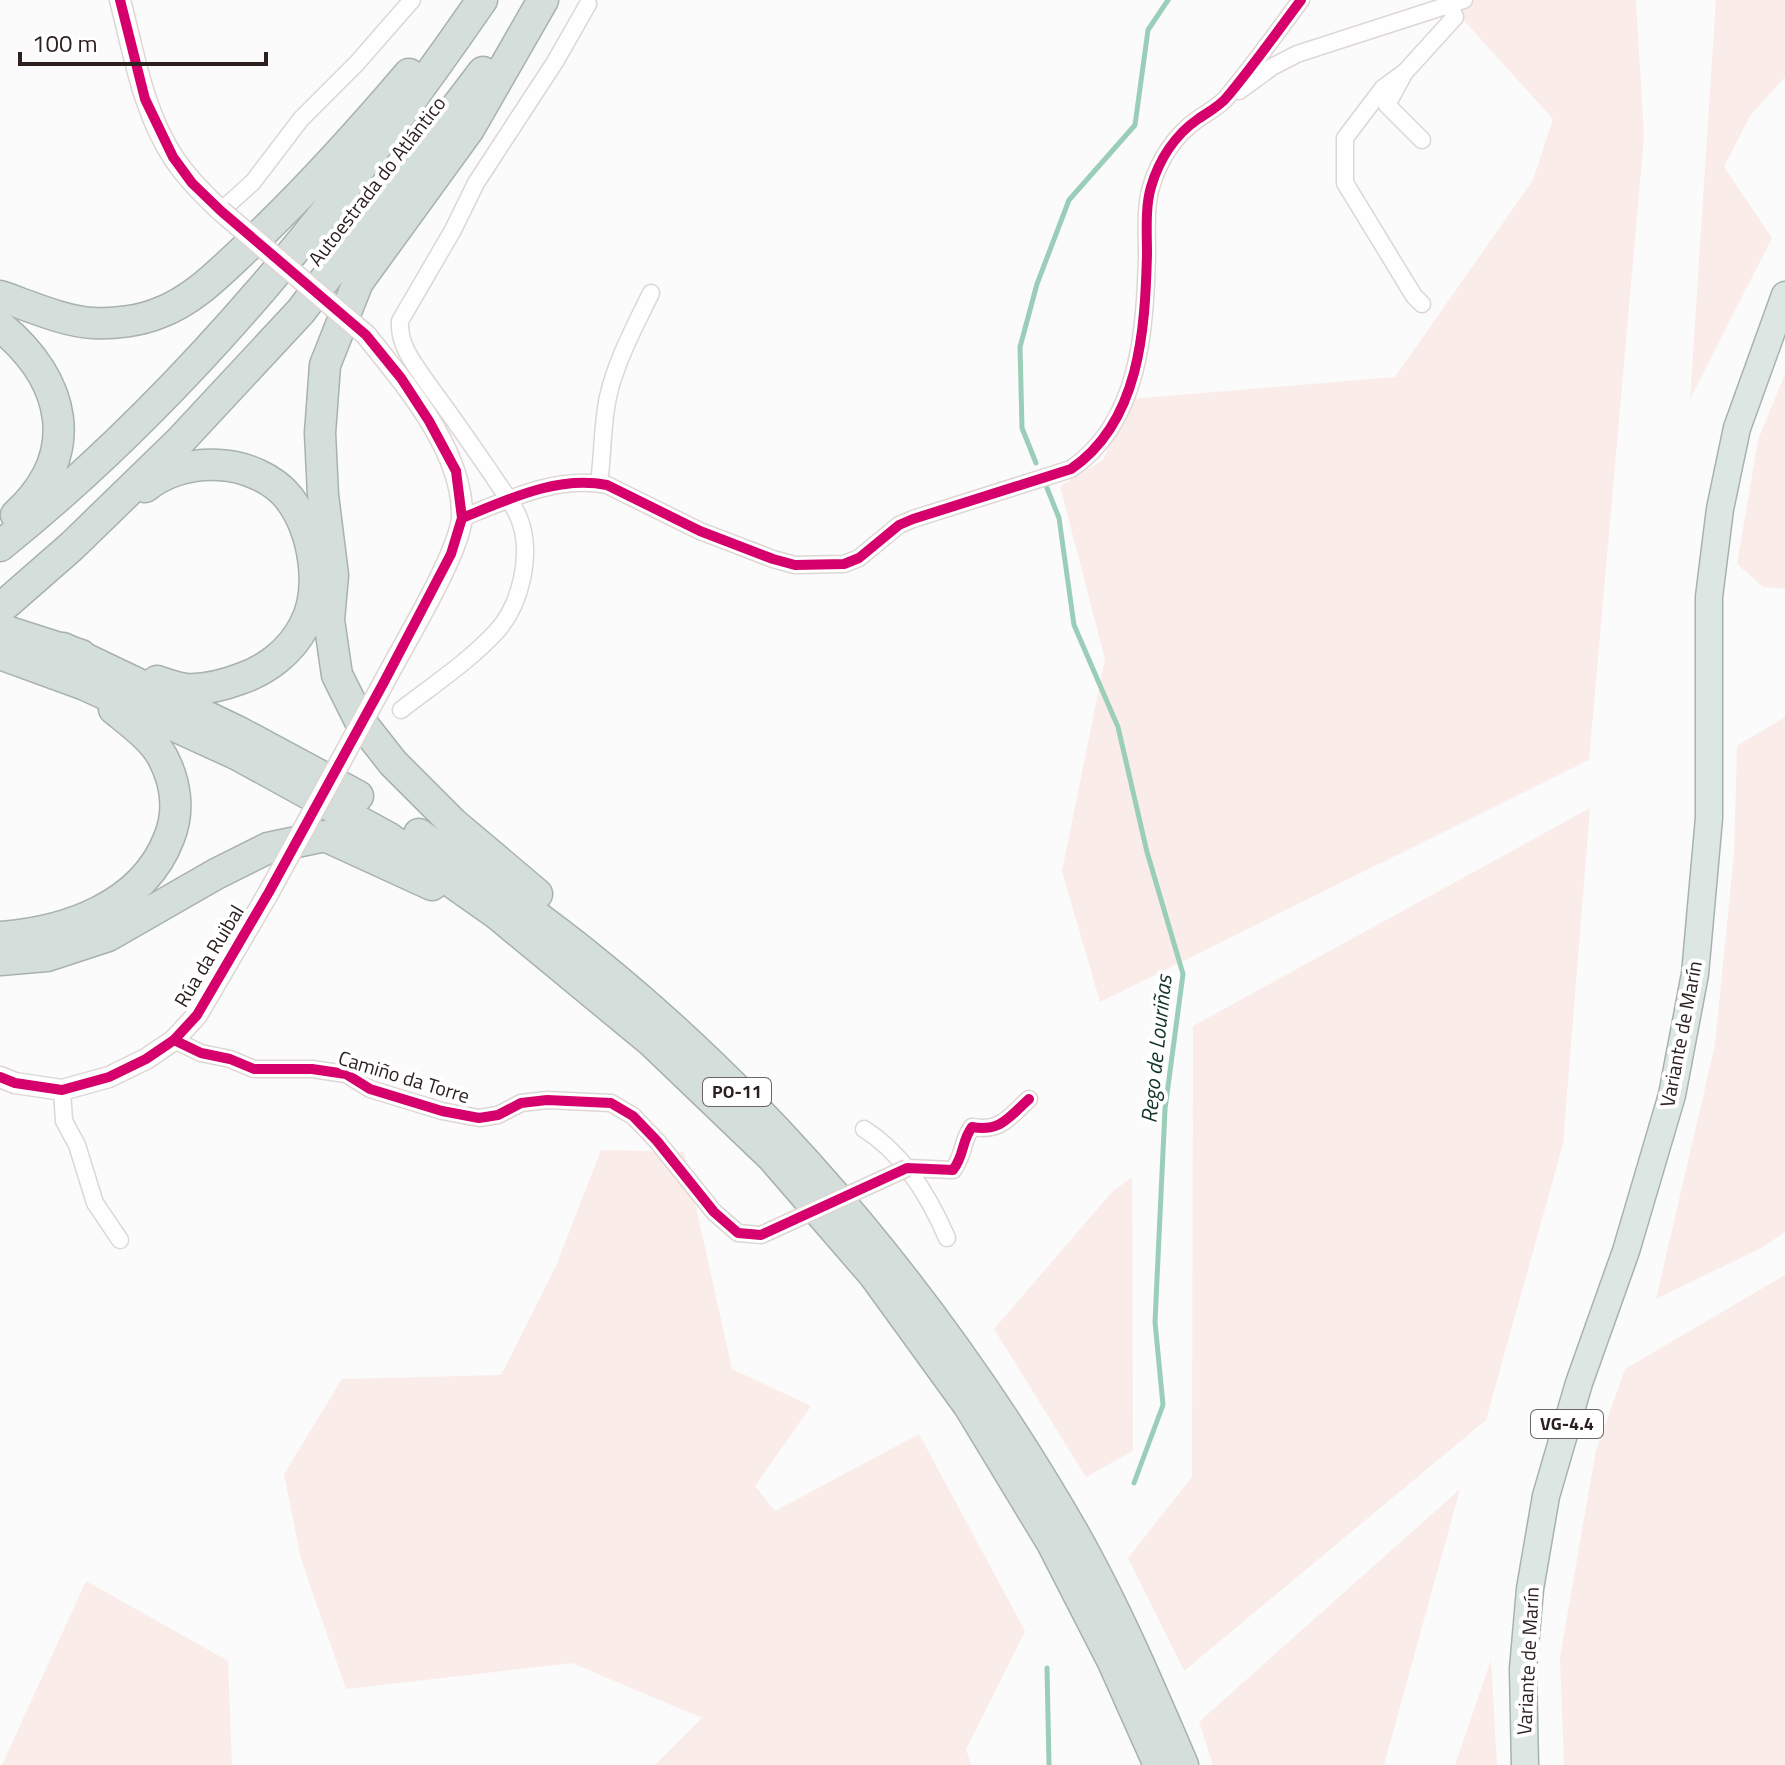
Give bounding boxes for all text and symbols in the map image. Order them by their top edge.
scale bar [20,16,266,66]
text: 100 m [32,25,98,61]
street label: Autoestrada do Atlántico [300,89,453,272]
street label: Rúa da Ruibal [166,899,251,1013]
street label: Variante de Marín [1651,958,1710,1110]
water label: Rego de Louriñas [1131,972,1181,1125]
street label: Camiño da Torre [335,1042,474,1111]
road number: PO-11 [703,1078,771,1106]
road number: VG-4.4 [1531,1410,1603,1438]
street label: Variante de Marín [1508,1586,1547,1736]

